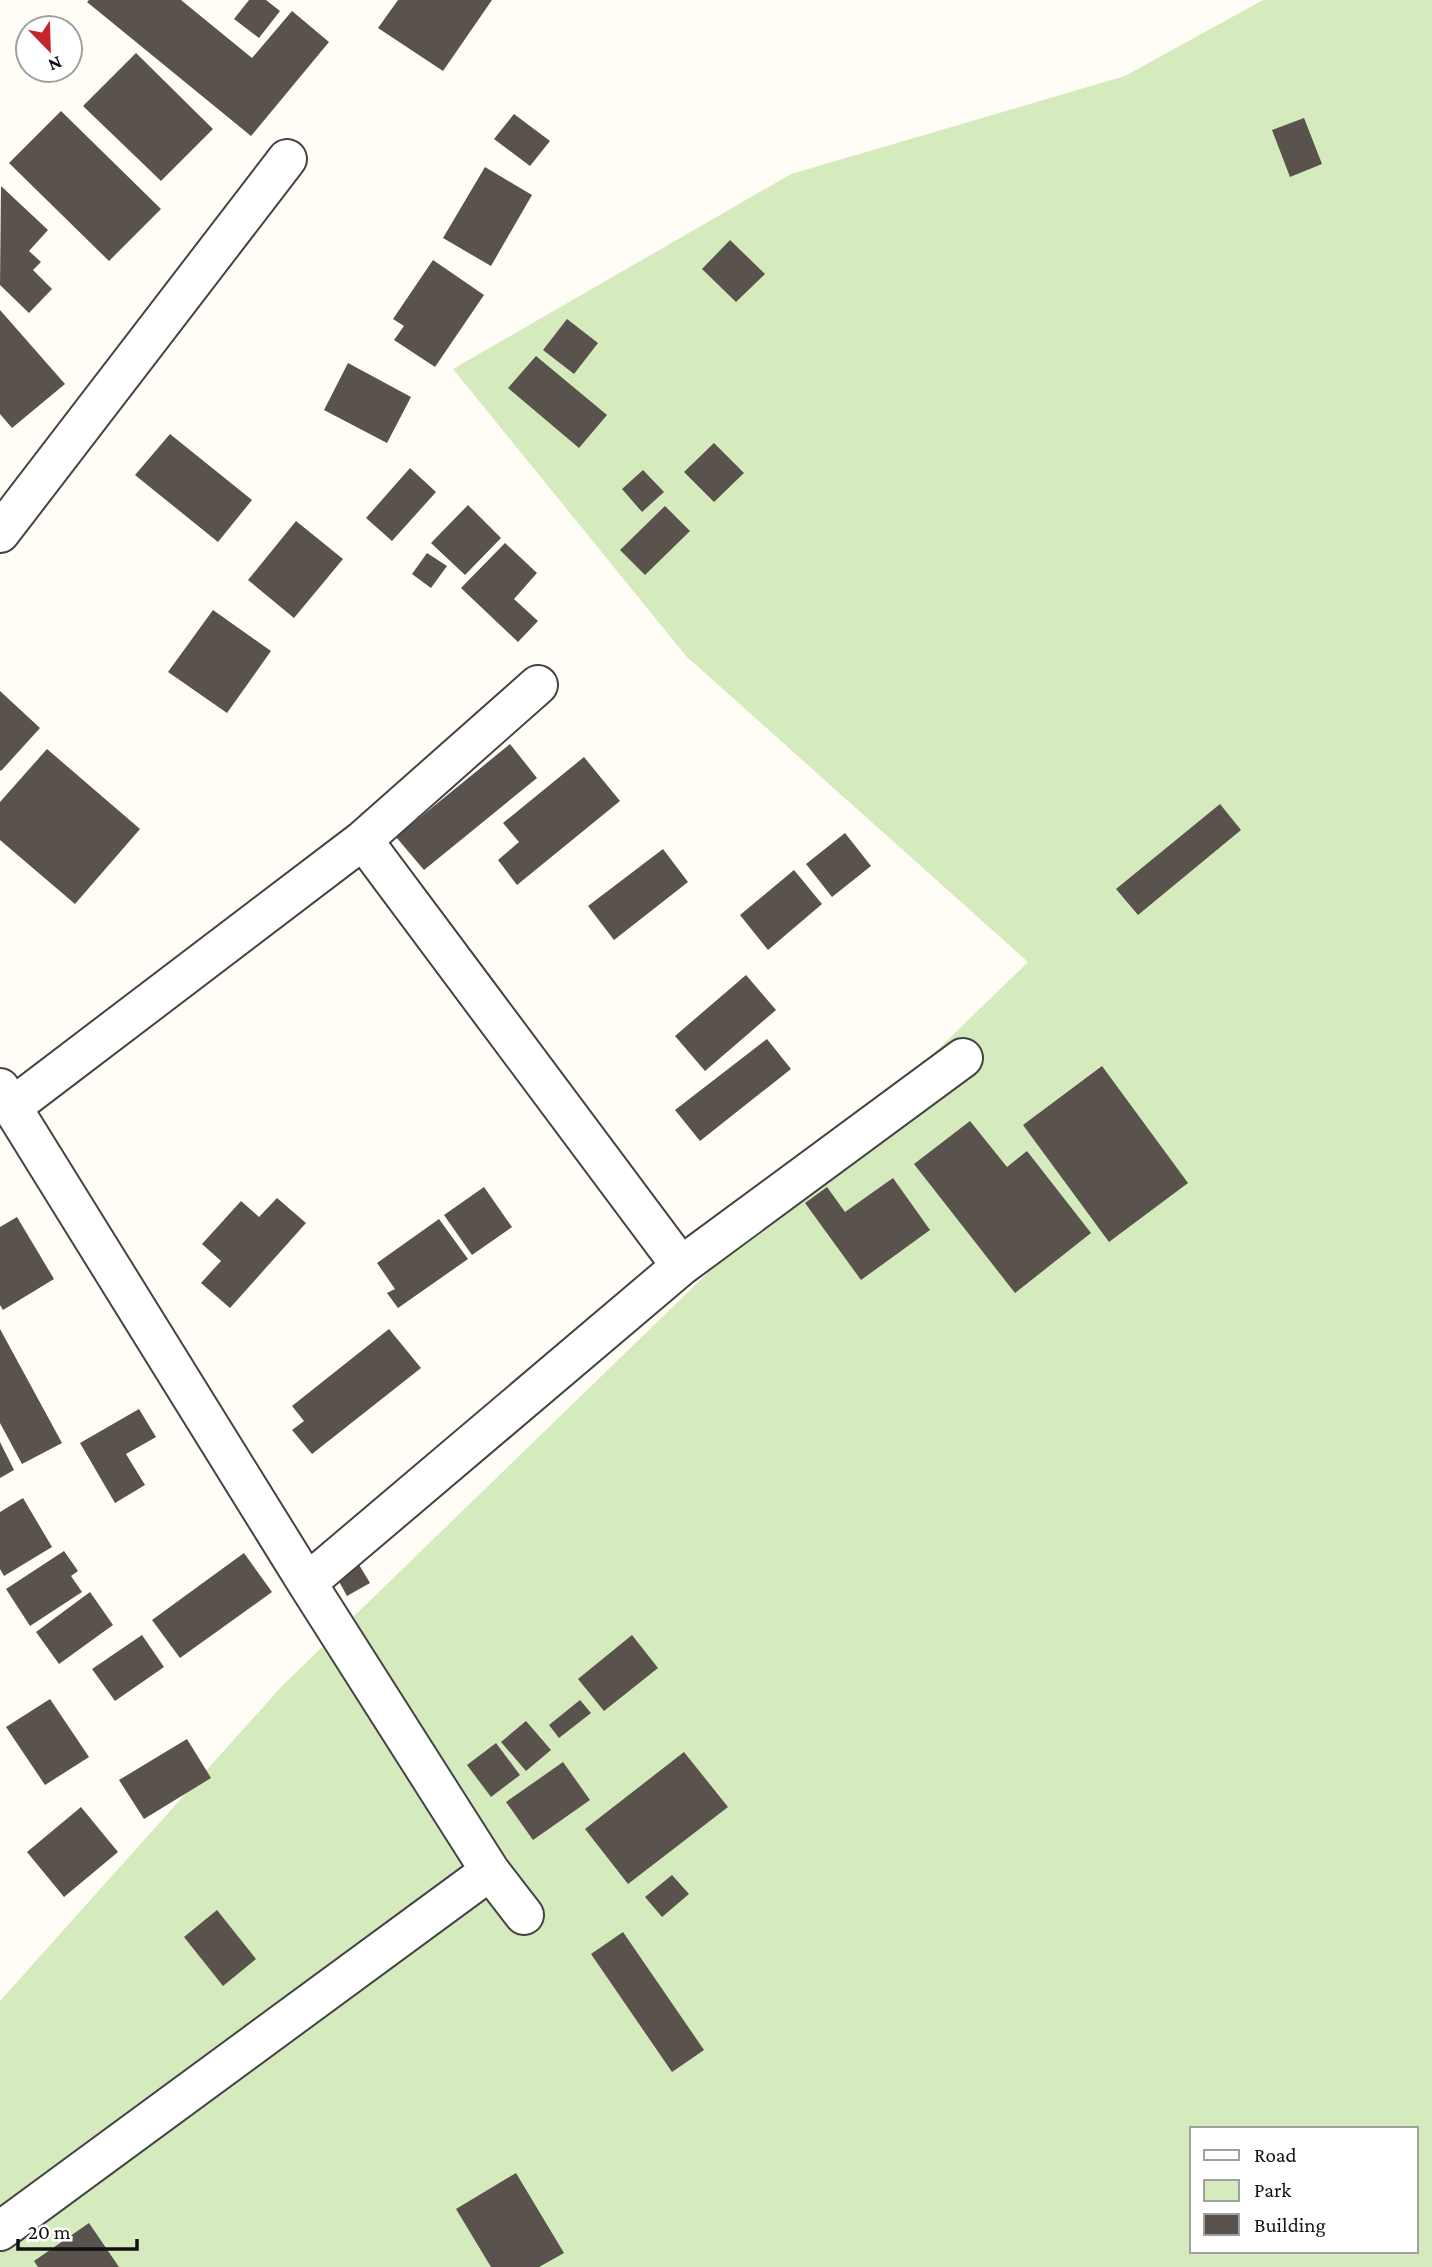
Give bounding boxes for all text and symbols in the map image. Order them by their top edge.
north arrow [14,14,84,84]
text: N [45,52,66,76]
legend [1190,2127,1418,2253]
text: Road [1254,2143,1297,2167]
text: Park [1254,2178,1291,2202]
scale bar [18,2208,136,2252]
text: Building [1254,2213,1326,2237]
text: 20 m [28,2220,71,2244]

